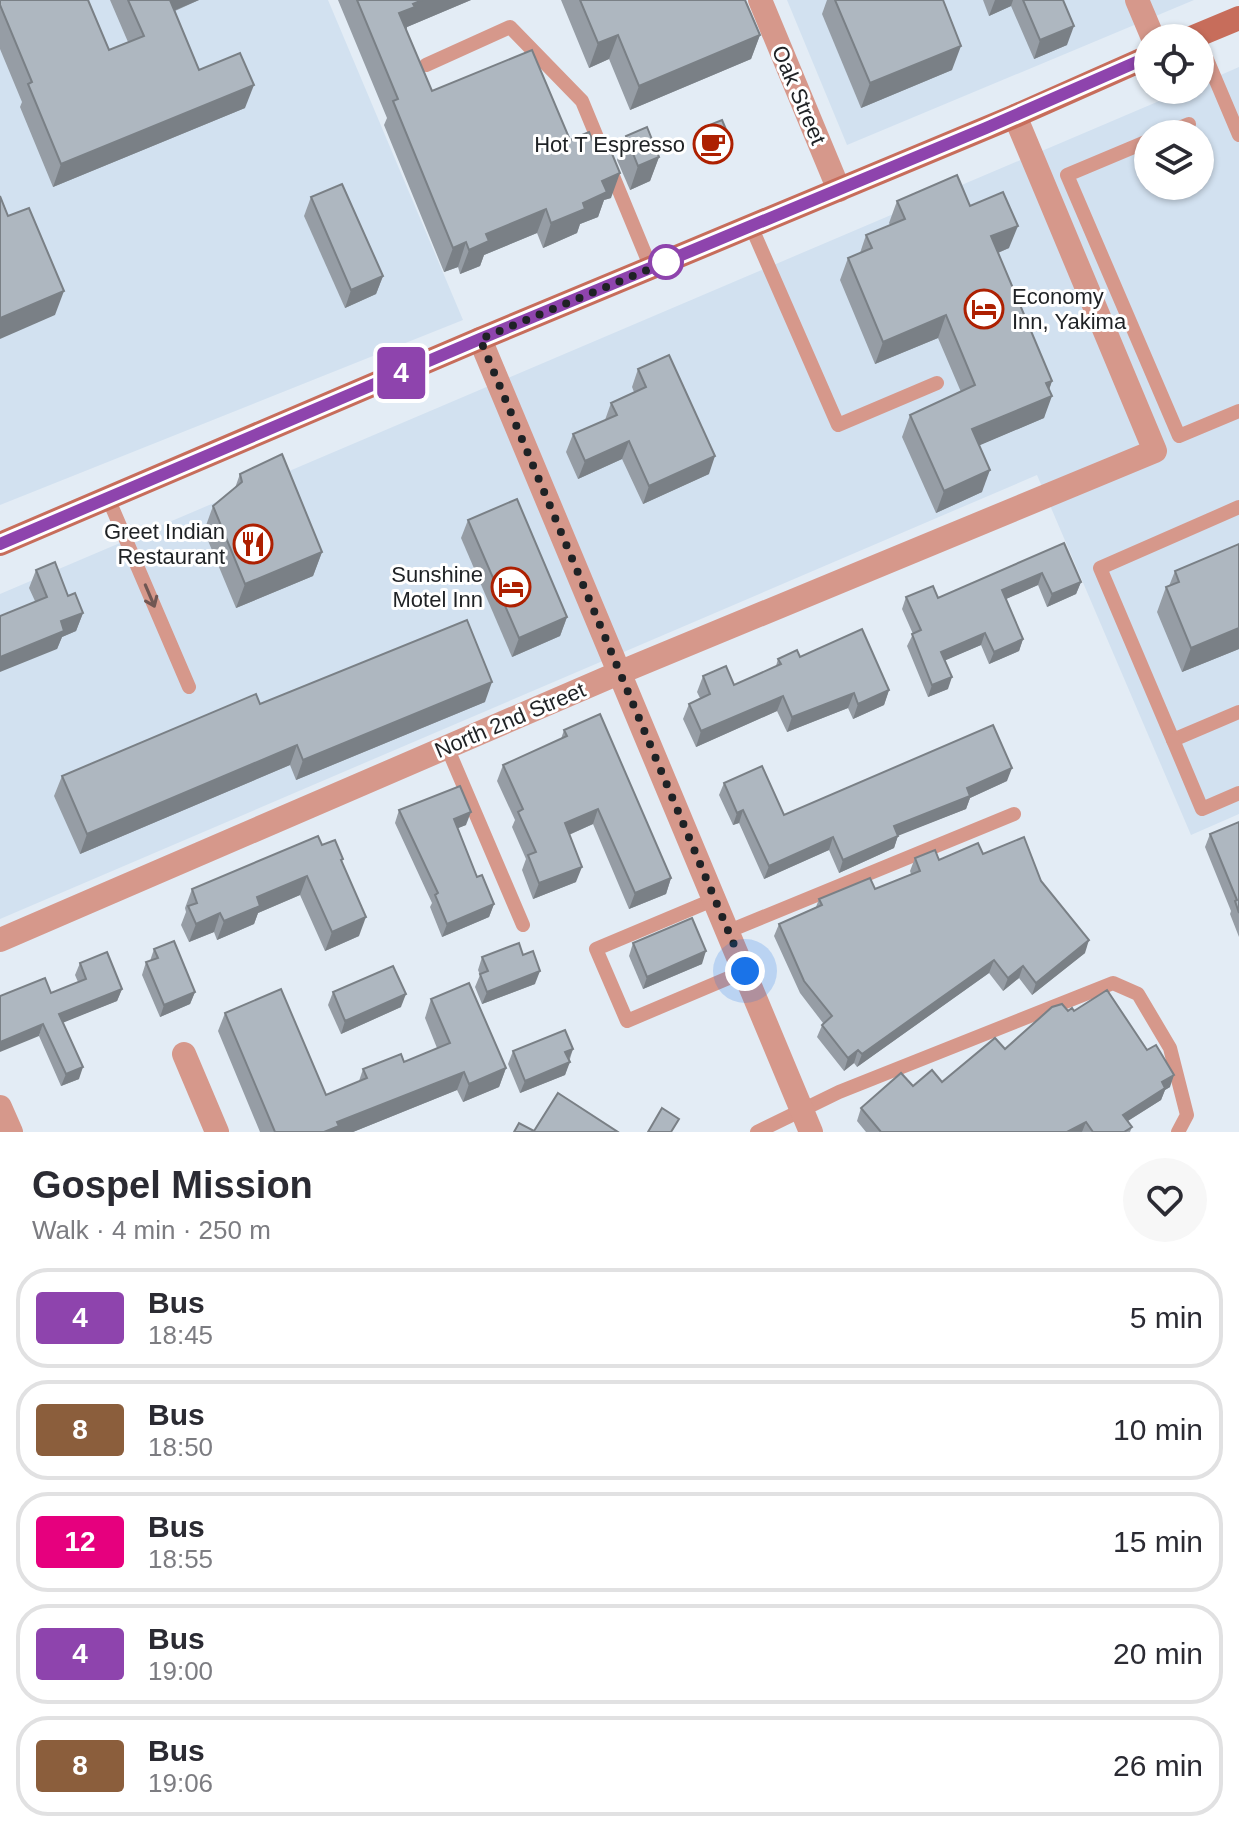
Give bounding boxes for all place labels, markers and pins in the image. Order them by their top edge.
cafe icon: Hot T Espresso [692,123,734,165]
place label: Hot T Espresso [534,132,685,157]
unlabelled marker [649,245,683,279]
place label: Economy Inn, Yakima [1012,284,1127,334]
hotel icon: Economy Inn, Yakima [963,288,1005,330]
place label: Greet Indian Restaurant [104,519,225,569]
restaurant icon: Greet Indian Restaurant [232,523,274,565]
place label: Sunshine Motel Inn [391,562,483,612]
hotel icon: Sunshine Motel Inn [490,566,532,608]

